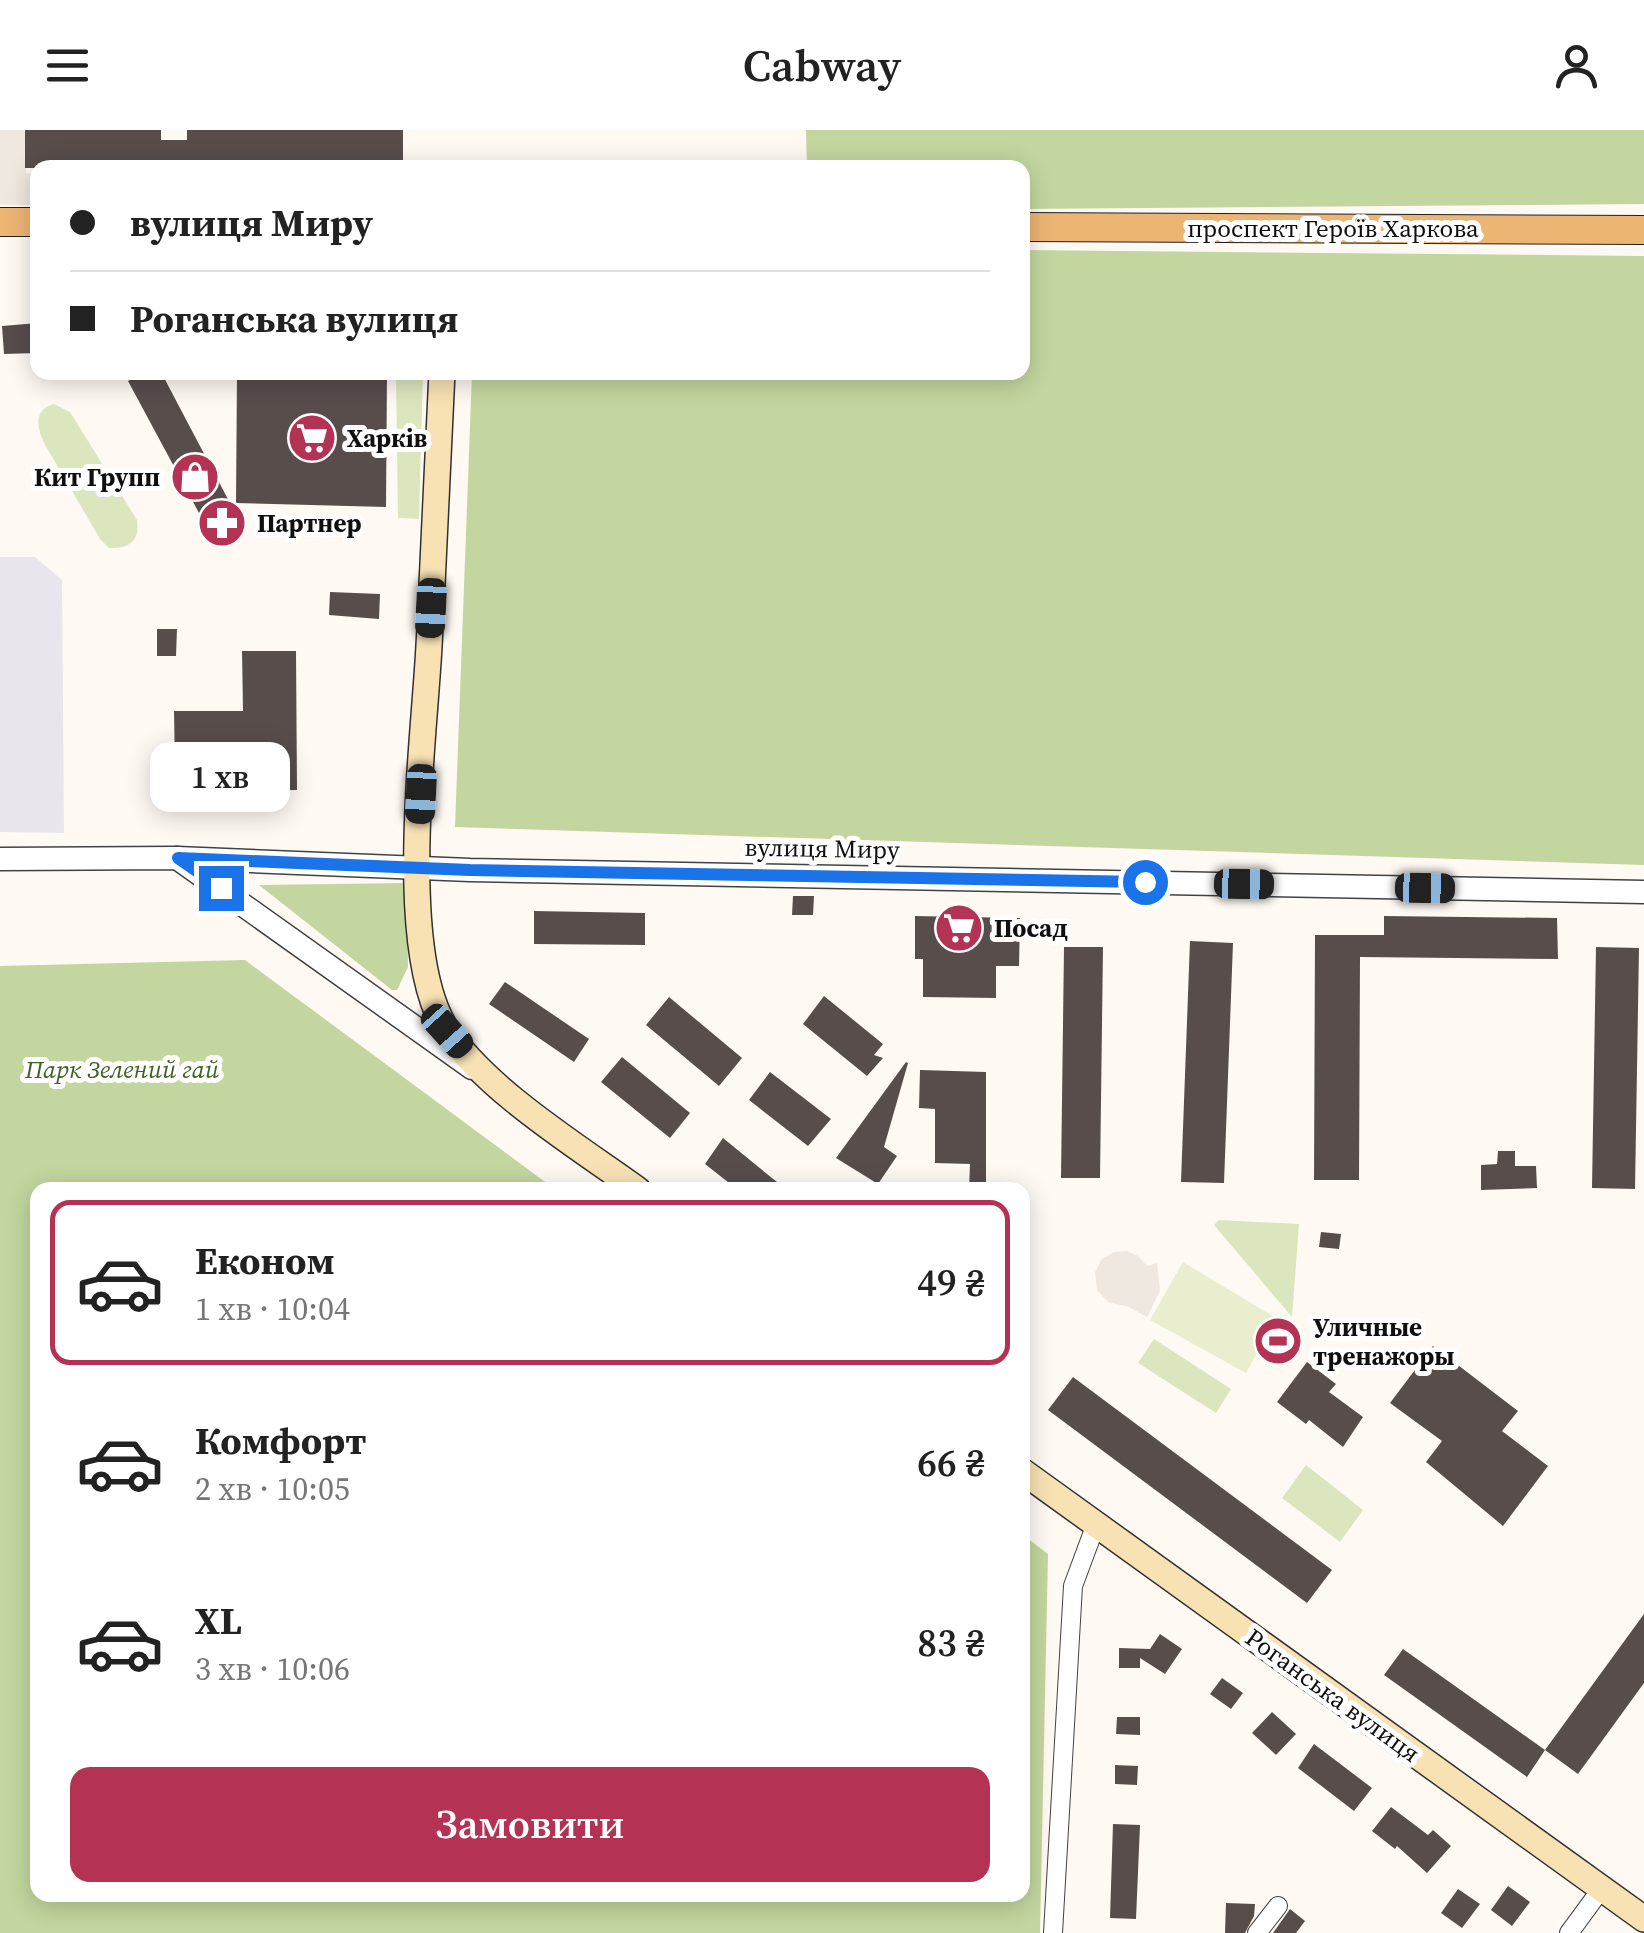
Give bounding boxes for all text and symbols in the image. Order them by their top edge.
text: Cabway [743,34,901,96]
icon: menu [40,38,95,93]
icon: person [1549,38,1604,93]
text: вулиця Миру [130,197,373,249]
street label: проспект Героїв Харкова [1187,211,1479,245]
text: Роганська вулиця [130,293,458,345]
supermarket icon: Харків [286,412,338,464]
place label: Харків [347,421,428,455]
shop icon: Кит Групп [169,451,221,503]
place label: Кит Групп [34,460,160,494]
pharmacy icon: Партнер [196,497,248,549]
place label: Партнер [257,506,361,540]
car [414,577,448,639]
callout: 1 хв [151,743,291,813]
text: 1 хв [191,755,249,799]
car [404,763,438,825]
street label: вулиця Миру [744,830,900,866]
route start [1123,860,1168,905]
route end [199,866,244,911]
car [1214,868,1274,900]
car [1395,872,1455,904]
supermarket icon: Посад [933,902,985,954]
place label: Посад [994,911,1068,945]
car [416,999,478,1063]
park label: Парк Зелений гай [24,1052,220,1086]
text: Економ [195,1235,335,1287]
icon: car [75,1238,165,1328]
text: 49 ₴ [917,1257,985,1309]
text: 1 хв · 10:04 [195,1287,350,1331]
place label: Уличные тренажоры [1313,1310,1454,1373]
sports icon: Уличные тренажоры [1252,1315,1304,1367]
text: Комфорт [195,1415,366,1467]
icon: car [75,1418,165,1508]
text: 66 ₴ [917,1437,985,1489]
text: 2 хв · 10:05 [195,1467,350,1511]
text: XL [195,1595,242,1647]
icon: car [75,1598,165,1688]
text: 83 ₴ [917,1617,985,1669]
street label: Роганська вулиця [1239,1620,1427,1770]
text: 3 хв · 10:06 [195,1647,350,1691]
button: Замовити [70,1767,990,1882]

